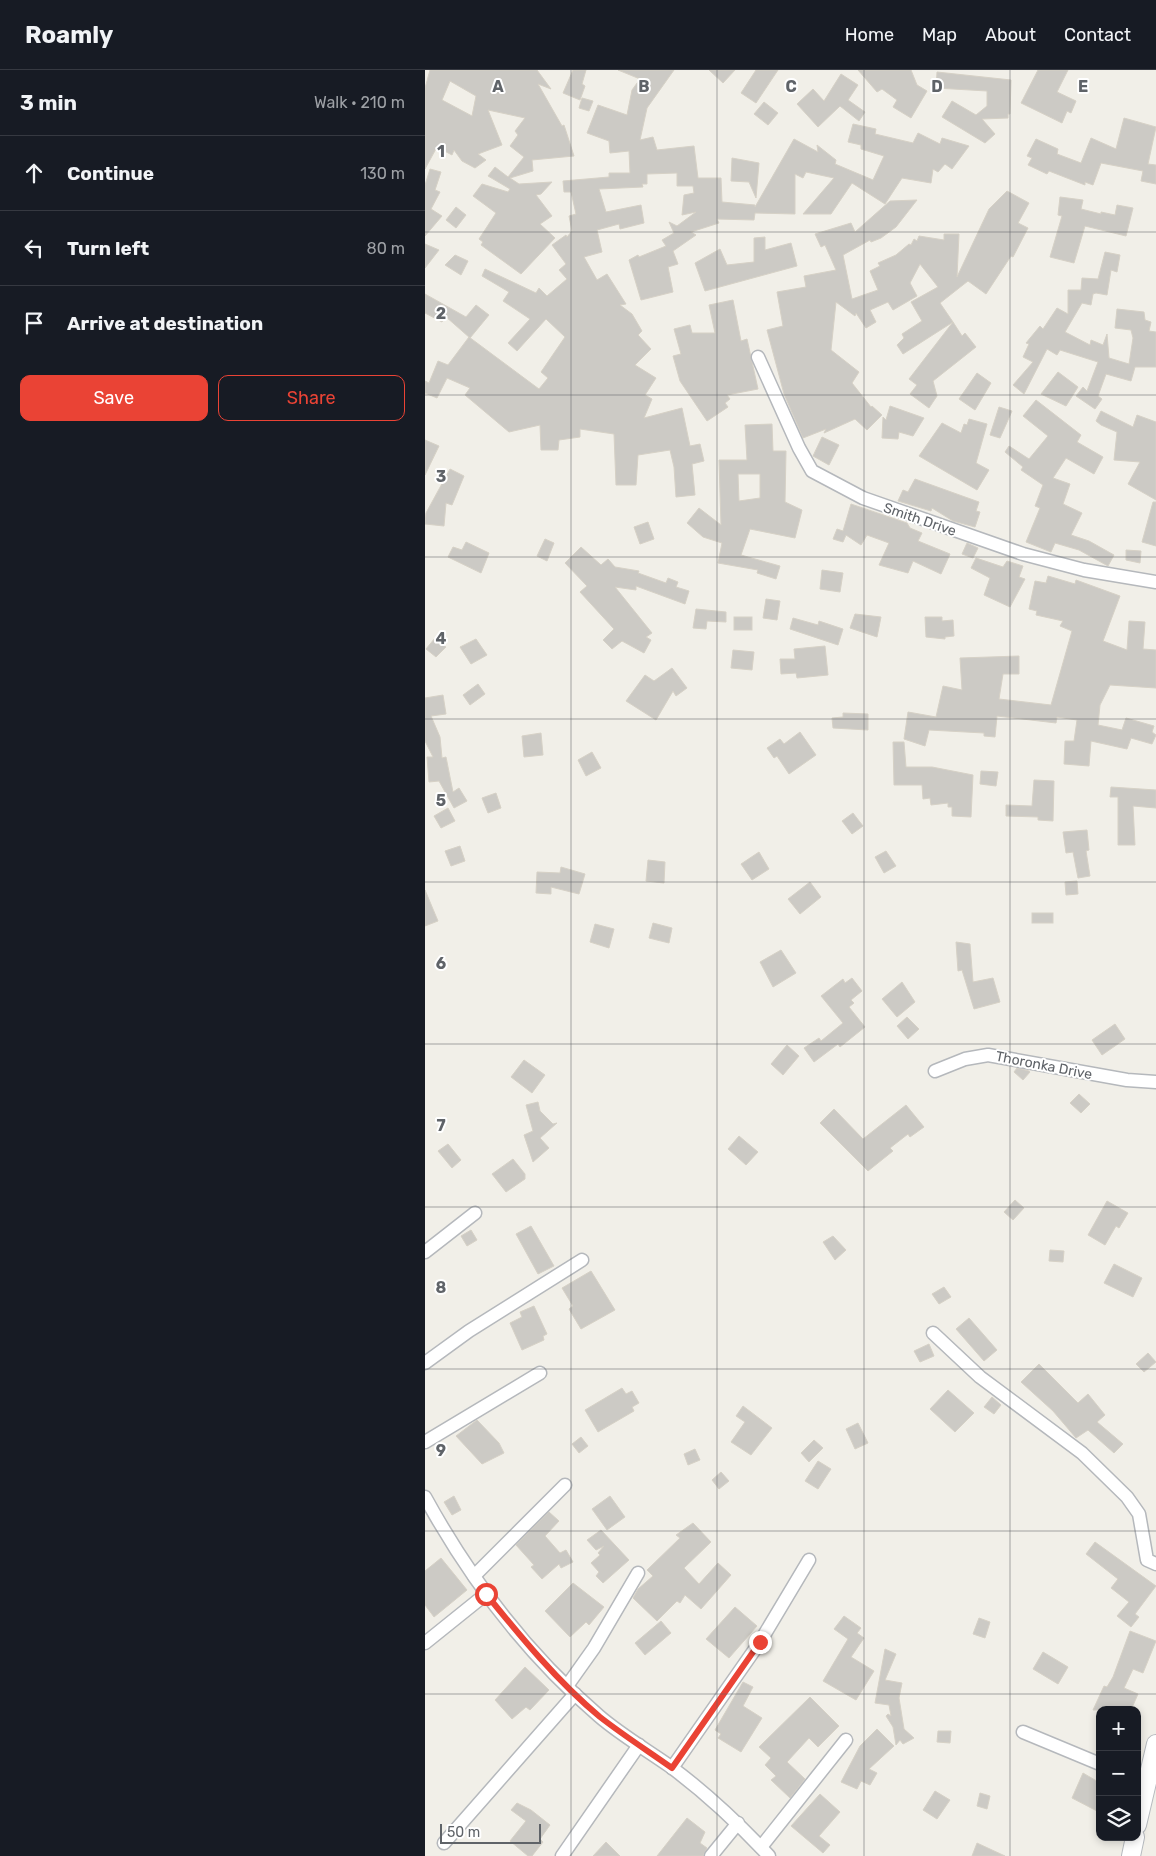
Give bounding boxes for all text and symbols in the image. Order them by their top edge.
text: Roamly [25,21,113,49]
text: Home [845,24,894,46]
text: Map [922,24,957,46]
text: About [985,24,1036,46]
text: Contact [1064,24,1131,46]
text: A [492,77,504,96]
text: B [638,77,650,96]
text: C [785,77,797,96]
text: D [931,77,943,96]
text: E [1078,77,1088,96]
text: 3 min [20,90,77,115]
text: Walk · 210 m [314,93,405,112]
text: 1 [437,142,445,161]
icon: ahead [20,159,48,187]
text: Continue [67,162,154,185]
text: 130 m [360,164,405,183]
icon: left [20,234,48,262]
text: Turn left [67,237,149,260]
text: 80 m [367,239,405,258]
text: 2 [436,304,446,323]
icon: arrive [20,309,48,337]
text: Arrive at destination [67,312,263,335]
button: Save [20,375,208,421]
button: Share [218,375,405,421]
text: 3 [436,467,446,486]
street label: Smith Drive [881,499,959,540]
text: 4 [436,629,447,648]
text: 5 [436,791,446,810]
text: 6 [436,954,446,973]
street label: Thoronka Drive [994,1048,1094,1083]
text: 7 [436,1116,446,1135]
text: 8 [436,1278,447,1297]
text: 9 [436,1441,446,1460]
route start [475,1583,498,1606]
route end [749,1631,772,1654]
map controls [1096,1706,1141,1841]
button: + [1096,1706,1141,1751]
button: − [1096,1751,1141,1796]
button: layers [1096,1796,1141,1841]
scale bar [440,1821,541,1844]
text: 50 m [447,1824,480,1841]

